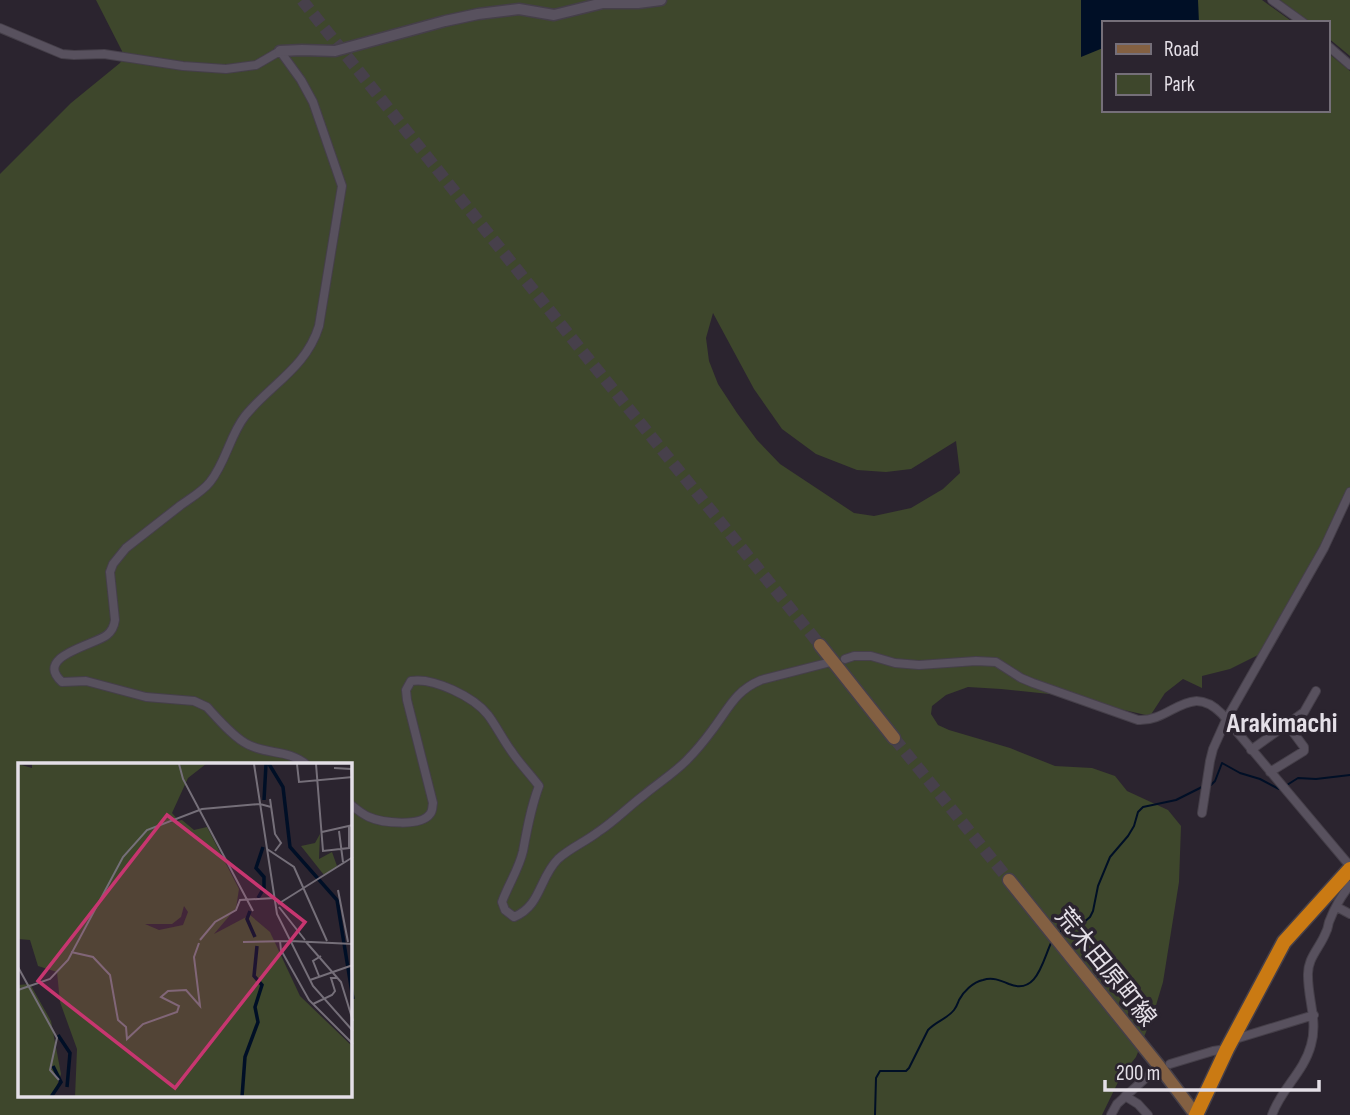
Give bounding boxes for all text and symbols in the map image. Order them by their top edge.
legend [1102,21,1329,112]
text: Road [1164,37,1199,62]
text: Park [1164,72,1195,97]
district label: Arakimachi [1226,707,1337,740]
inset map [18,763,352,1098]
street label: 荒木田原町線 [1049,902,1162,1032]
scale bar [1105,1048,1318,1092]
text: 200 m [1116,1061,1160,1086]

